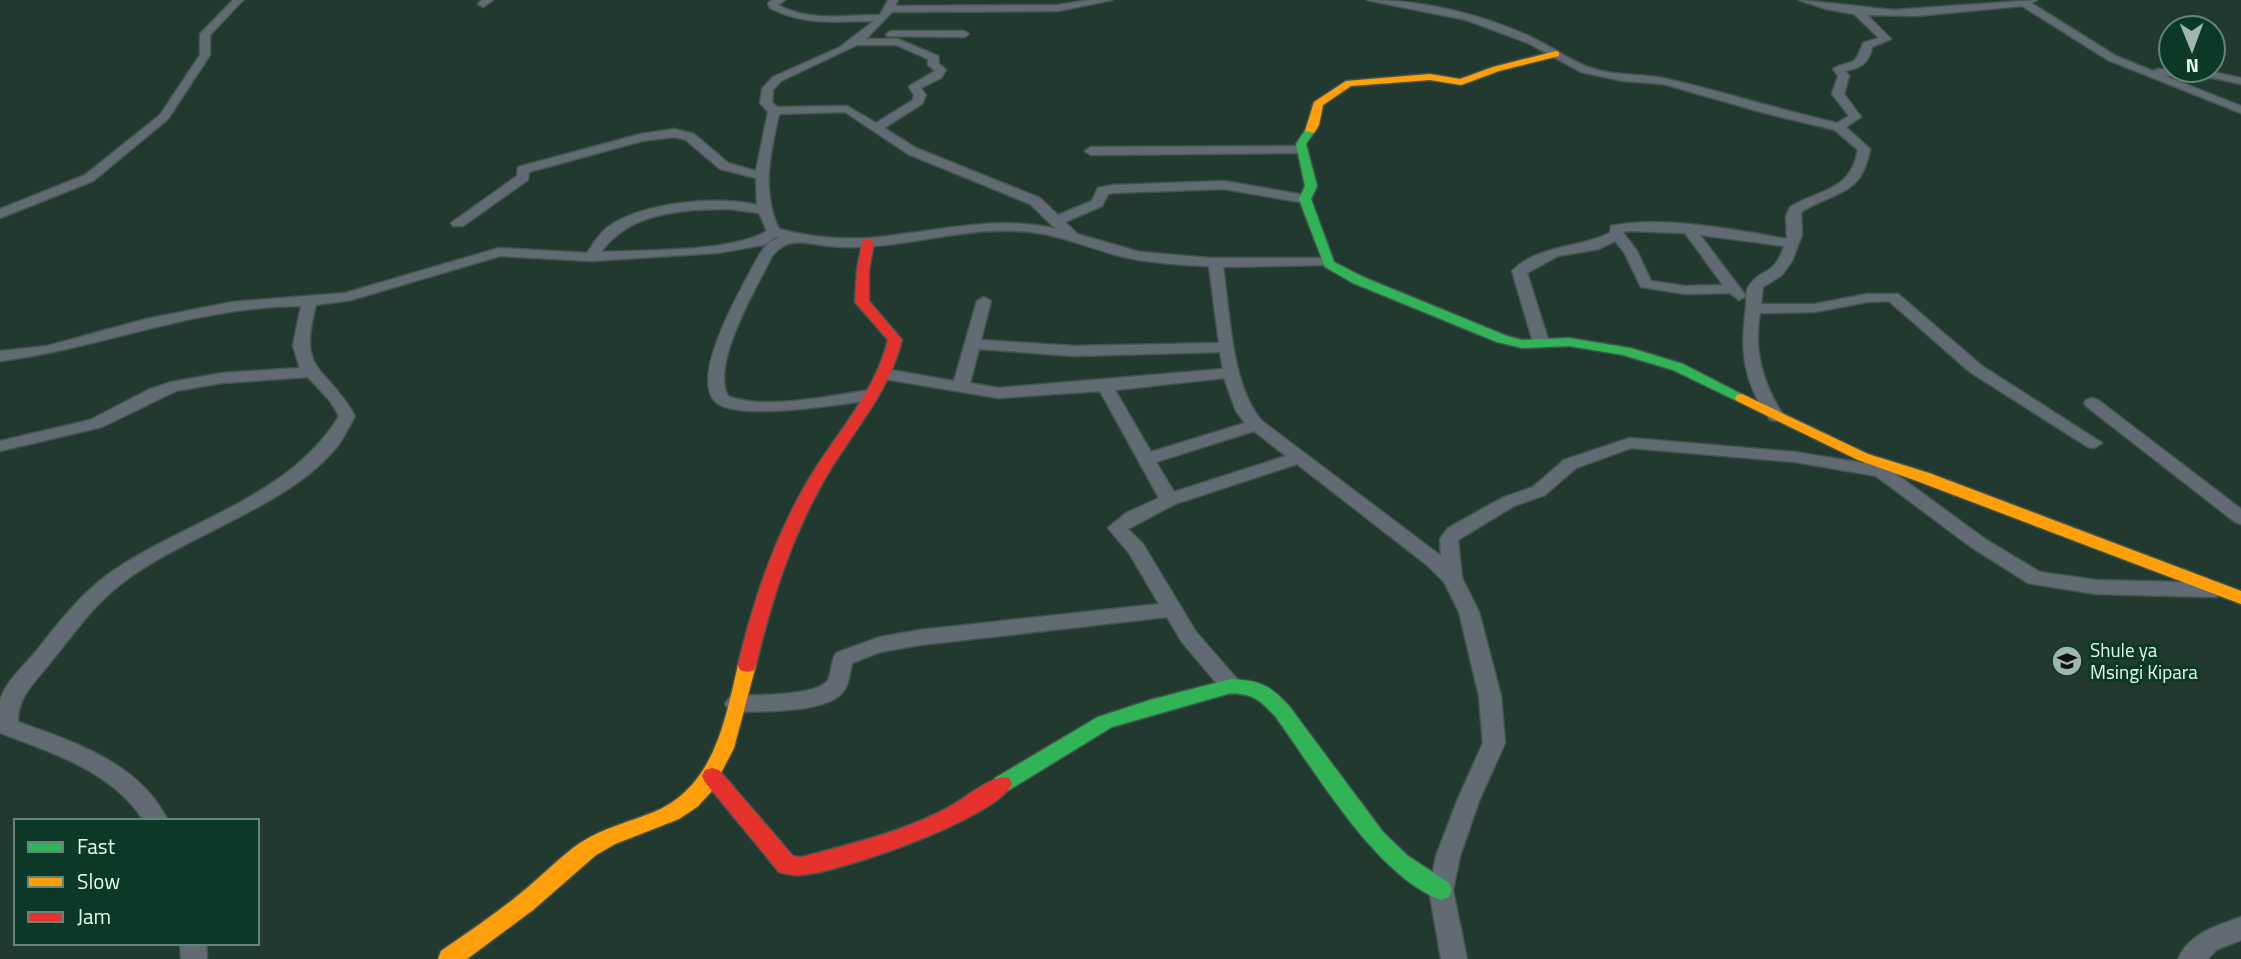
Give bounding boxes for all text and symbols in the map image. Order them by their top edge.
north arrow [2157,14,2227,84]
text: N [2185,52,2199,81]
place label: Shule ya Msingi Kipara [2090,635,2198,686]
school or university icon: Shule ya Msingi Kipara [2050,644,2084,678]
legend [14,819,259,945]
text: Fast [77,830,116,862]
text: Slow [77,865,120,897]
text: Jam [77,900,111,932]

